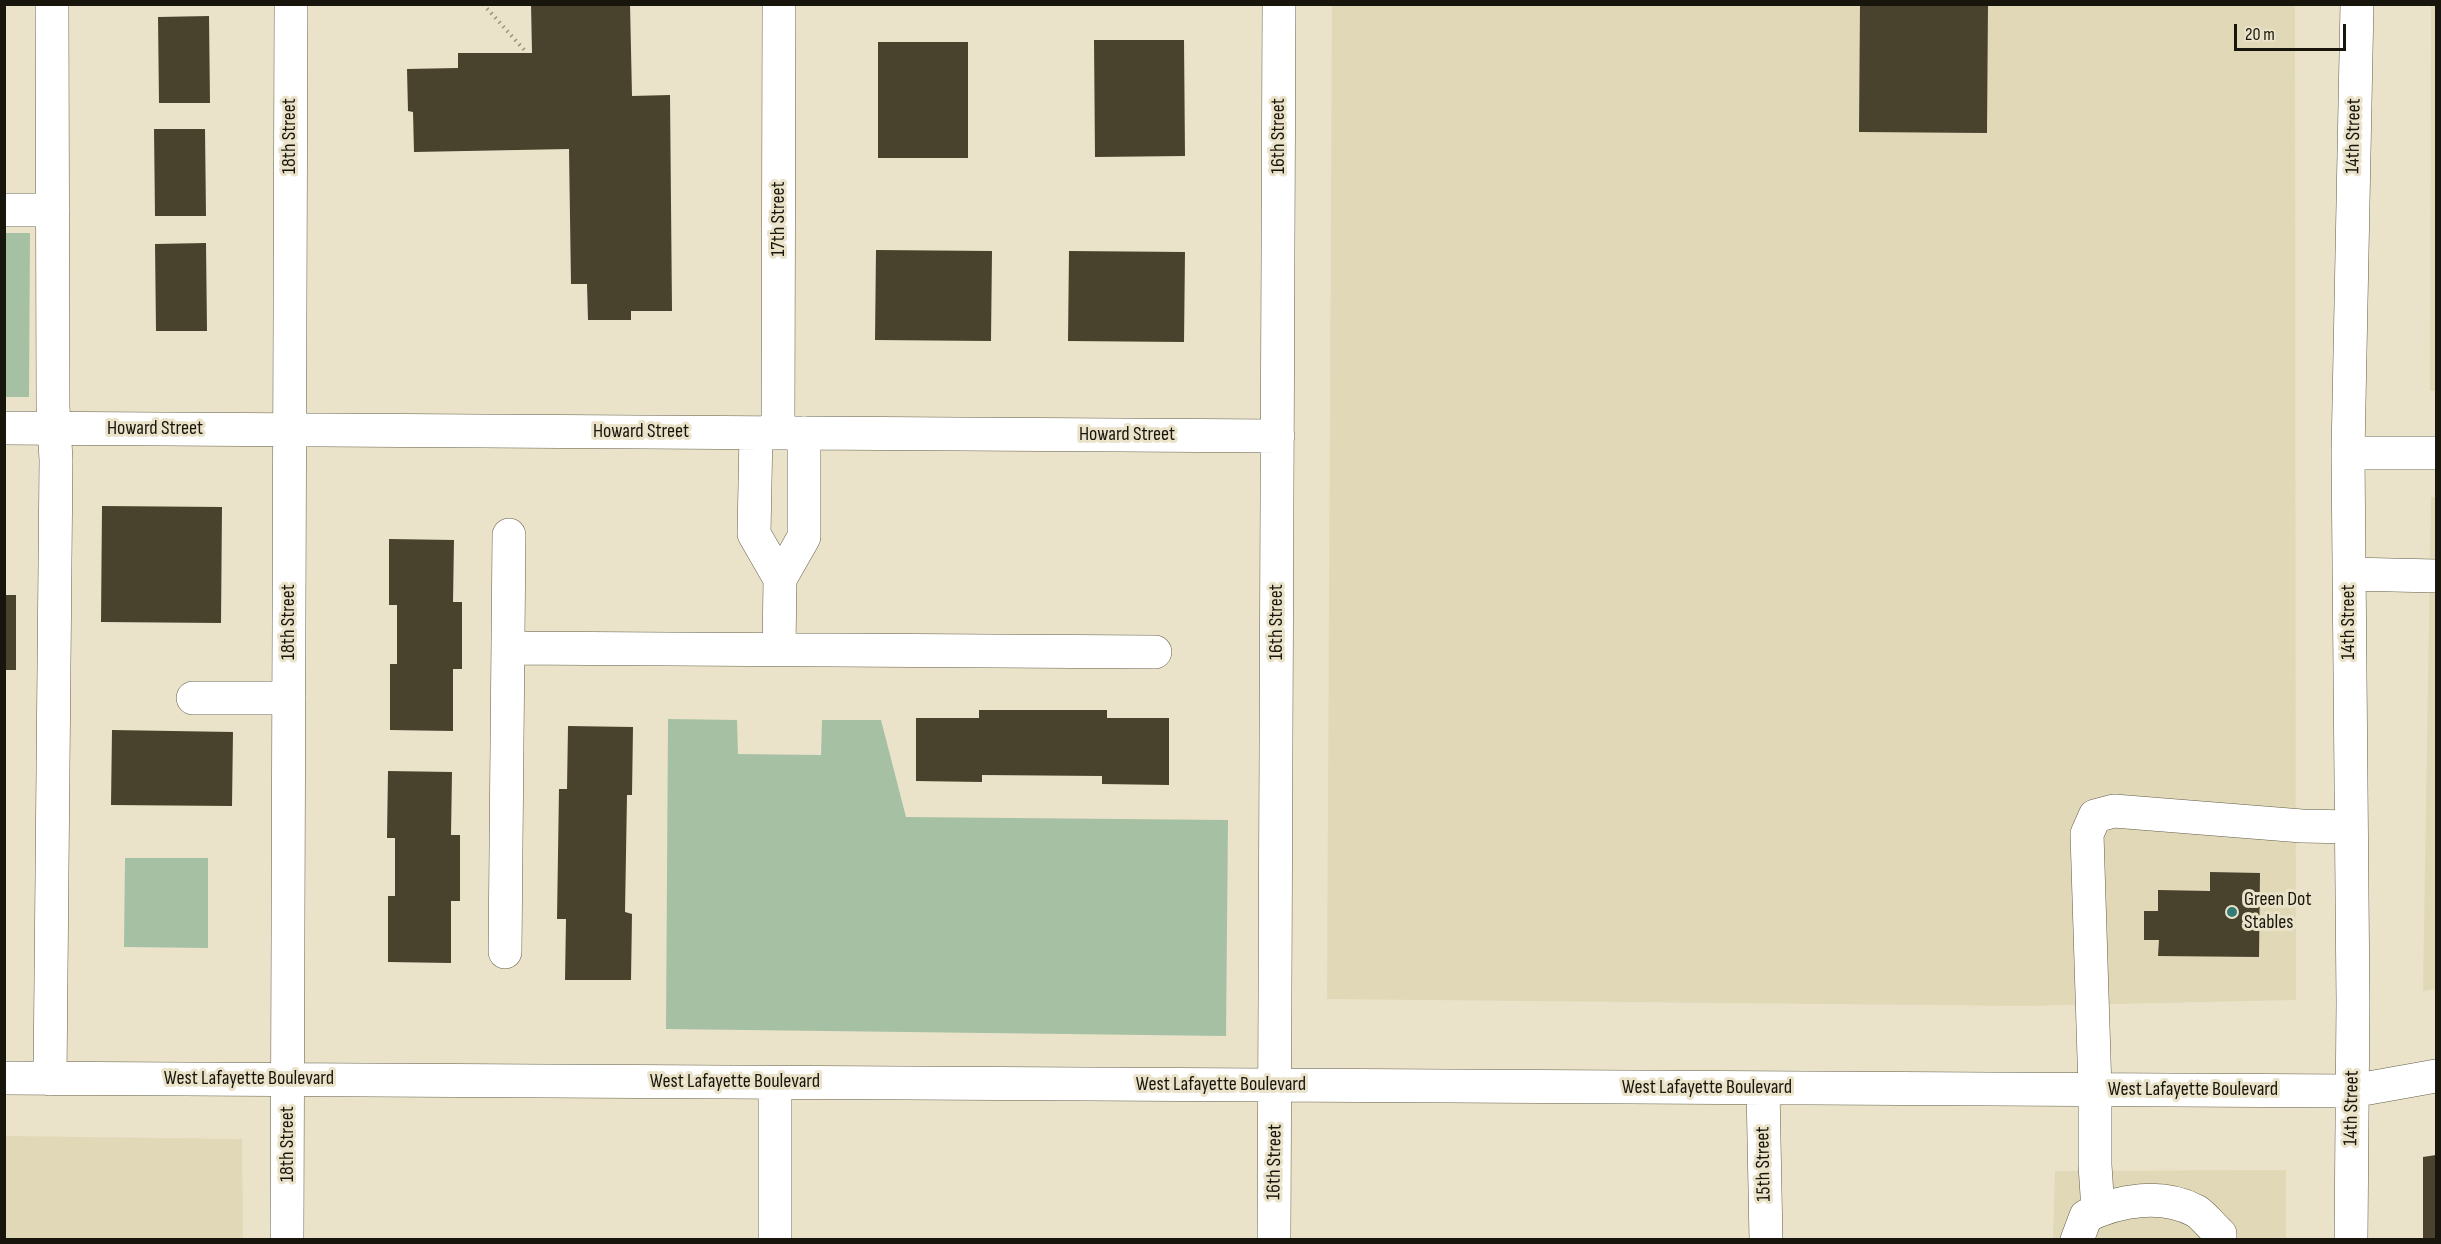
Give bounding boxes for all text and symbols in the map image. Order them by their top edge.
scale bar [2237,12,2350,50]
text: 20 m [2245,24,2275,45]
street label: 18th Street [278,98,302,174]
street label: 16th Street [1267,98,1291,174]
street label: 14th Street [2341,98,2367,174]
street label: 17th Street [767,181,791,257]
street label: Howard Street [107,417,203,441]
street label: Howard Street [593,420,689,444]
street label: Howard Street [1079,423,1175,447]
street label: 18th Street [277,584,301,660]
street label: 16th Street [1265,584,1289,660]
street label: 14th Street [2337,584,2361,660]
place label: Green Dot Stables [2244,888,2311,935]
marker: Green Dot Stables [2225,905,2239,919]
street label: West Lafayette Boulevard [164,1067,334,1091]
street label: West Lafayette Boulevard [650,1070,820,1094]
street label: 14th Street [2339,1070,2365,1146]
street label: West Lafayette Boulevard [1136,1073,1306,1097]
street label: West Lafayette Boulevard [1622,1076,1792,1100]
street label: West Lafayette Boulevard [2108,1078,2278,1102]
street label: 18th Street [276,1106,300,1182]
street label: 16th Street [1262,1124,1288,1200]
street label: 15th Street [1751,1126,1777,1202]

